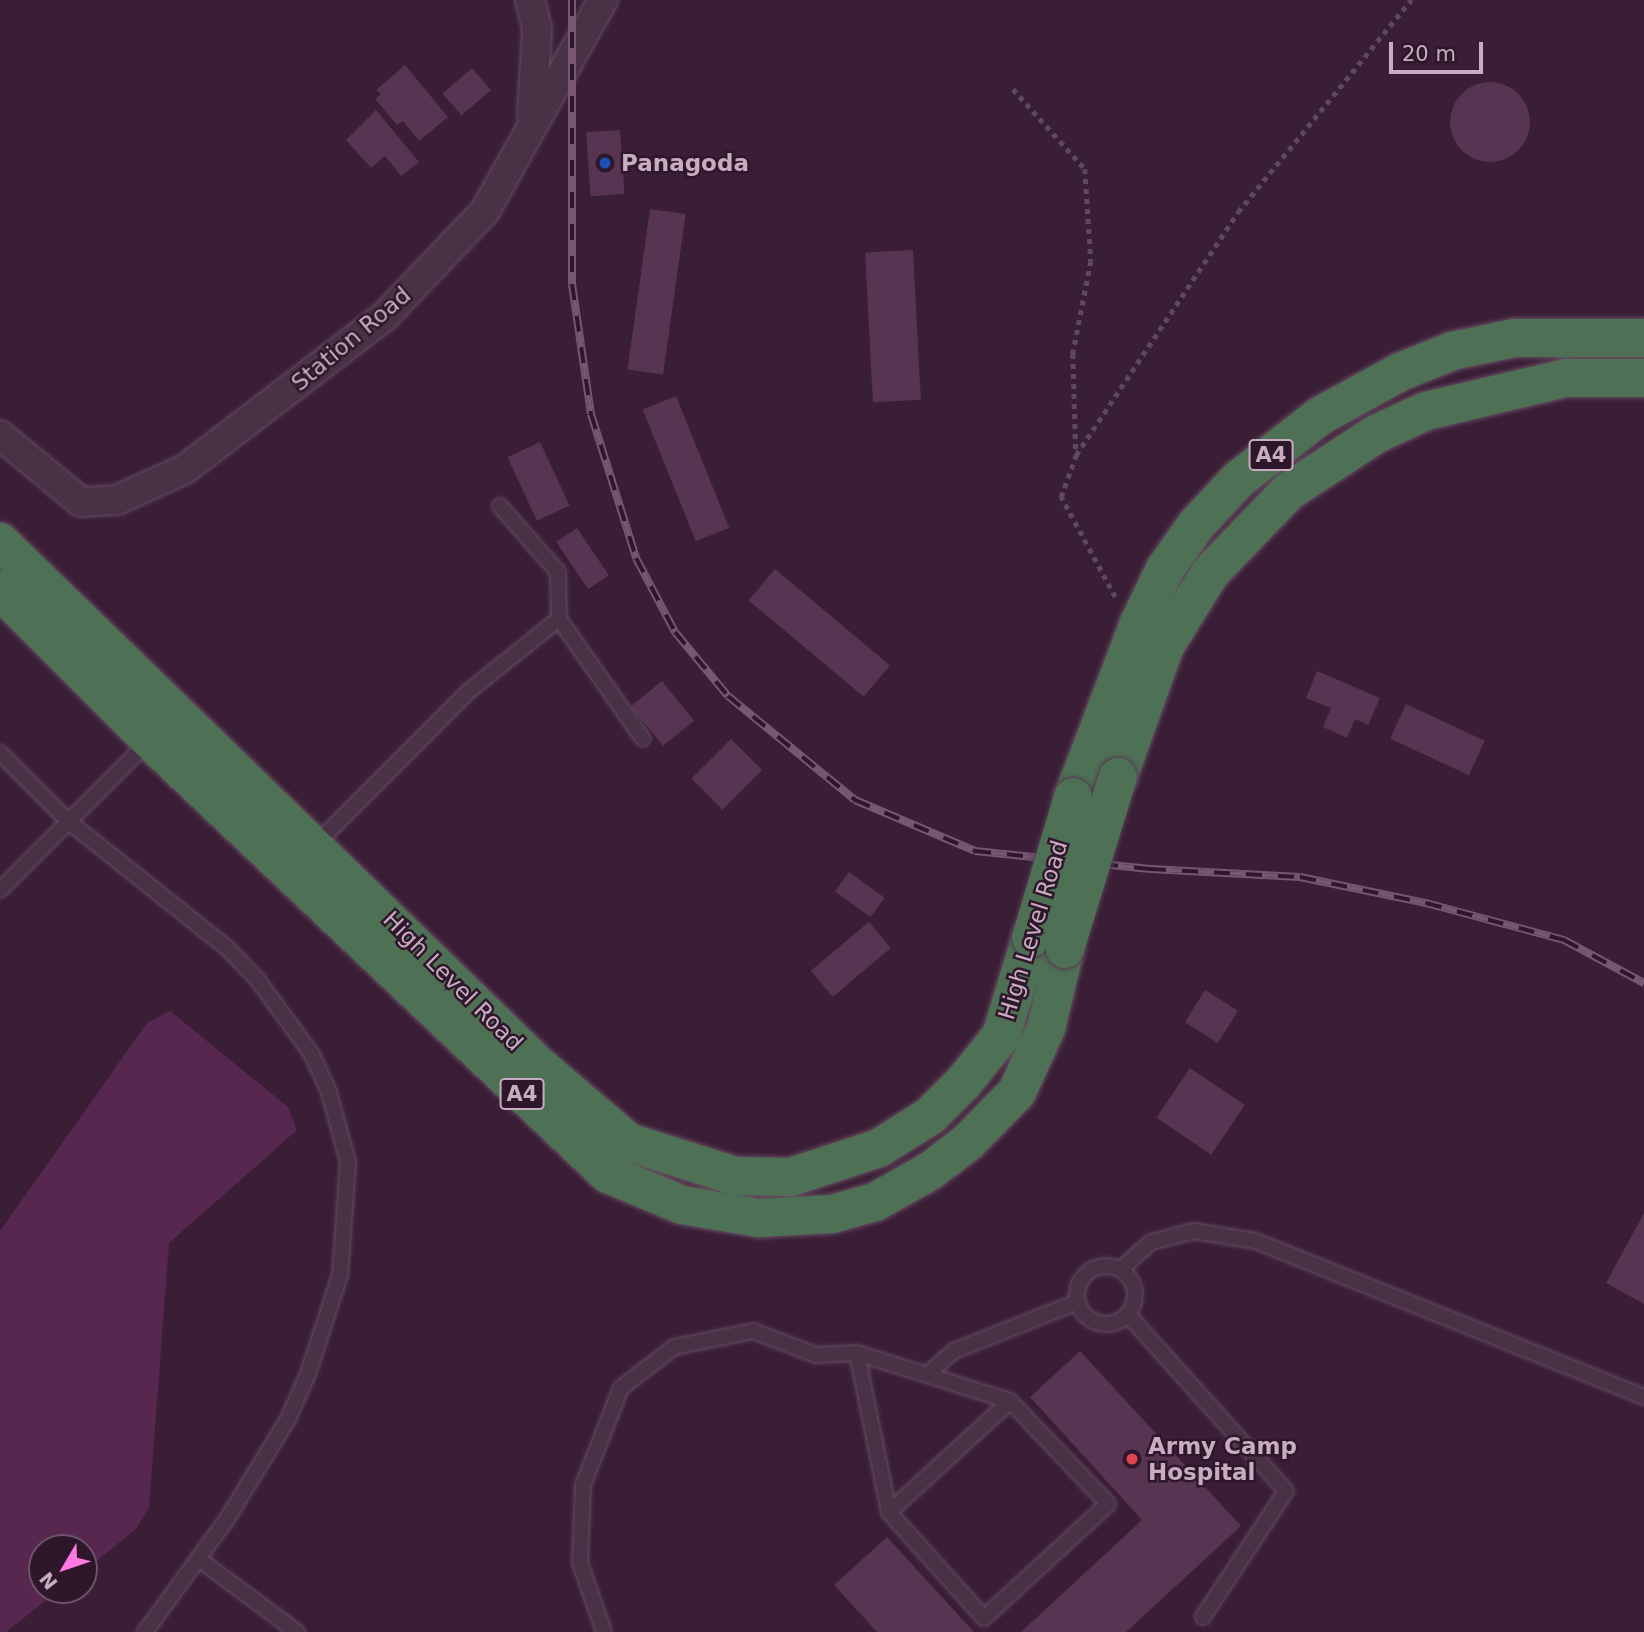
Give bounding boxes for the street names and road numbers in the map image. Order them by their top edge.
street label: Station Road [286,281,416,397]
road number: A4 [1248,438,1294,472]
street label: High Level Road [993,837,1073,1023]
street label: High Level Road [378,906,528,1056]
road number: A4 [499,1076,545,1112]

